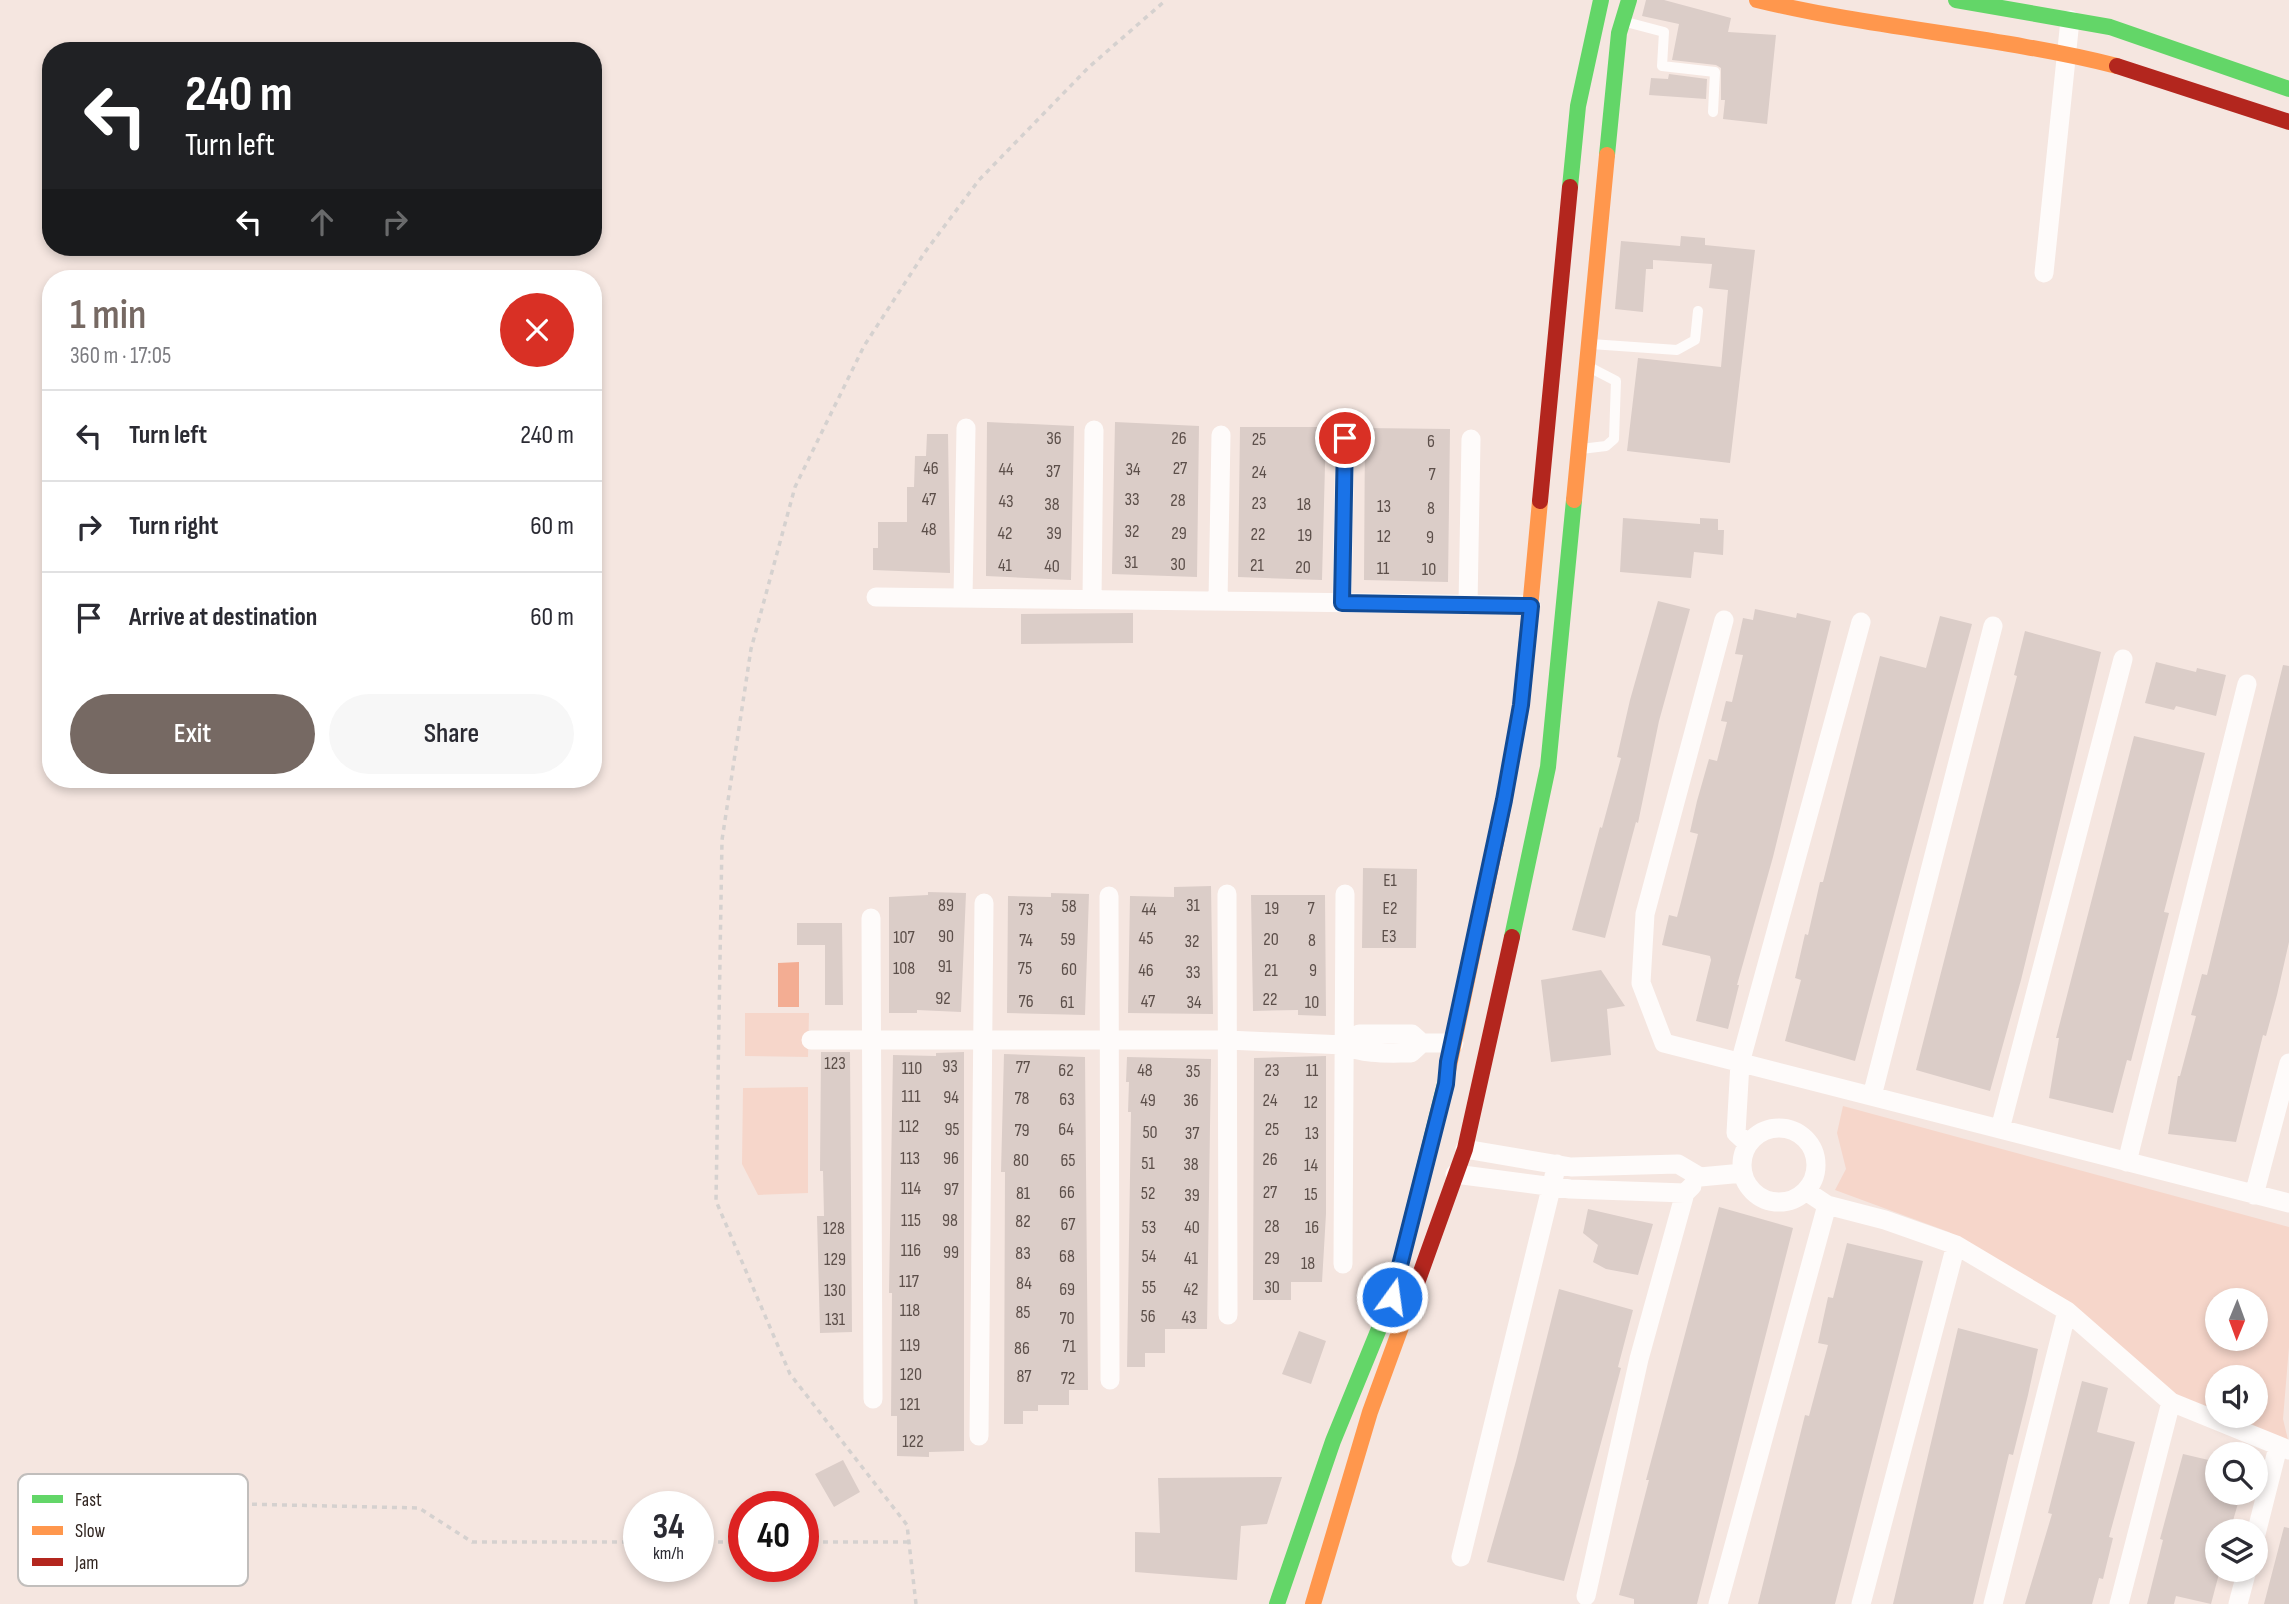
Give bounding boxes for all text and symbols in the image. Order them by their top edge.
text: 240 m [185,66,293,125]
icon: left [70,70,161,161]
text: Turn left [185,126,275,165]
icon: left [230,203,268,241]
icon: ahead [303,203,341,241]
icon: right [376,203,414,241]
text: 1 min [70,290,146,341]
button: close [500,293,574,367]
text: 360 m · 17:05 [70,342,171,370]
pin [1315,408,1375,468]
icon: left [70,417,108,455]
icon: arrive [1326,419,1364,457]
text: Turn left [129,420,207,451]
text: 240 m [520,420,574,451]
house number: 36 [1046,428,1062,449]
house number: 26 [1171,428,1187,449]
house number: 25 [1252,429,1266,450]
house number: 6 [1427,431,1435,452]
house number: 46 [923,458,939,479]
house number: 27 [1173,458,1188,479]
house number: 44 [998,459,1014,480]
house number: 34 [1125,459,1141,480]
house number: 37 [1046,461,1061,482]
house number: 24 [1252,462,1267,483]
house number: 7 [1428,464,1436,485]
house number: 47 [922,489,937,510]
house number: 33 [1124,489,1140,510]
house number: 28 [1170,490,1186,511]
house number: 43 [998,491,1014,512]
house number: 23 [1252,493,1267,514]
house number: 38 [1044,494,1060,515]
house number: 18 [1297,494,1311,515]
house number: 13 [1377,496,1391,517]
house number: 8 [1427,498,1435,519]
icon: right [70,508,108,546]
text: Turn right [129,511,218,542]
text: 60 m [530,511,574,542]
house number: 48 [921,519,937,540]
house number: 32 [1125,521,1139,542]
house number: 42 [997,523,1013,544]
house number: 39 [1046,523,1062,544]
house number: 29 [1171,523,1187,544]
house number: 22 [1251,524,1265,545]
house number: 19 [1298,525,1312,546]
house number: 12 [1377,526,1391,547]
house number: 9 [1426,527,1434,548]
house number: 31 [1124,552,1139,573]
house number: 30 [1170,554,1186,575]
house number: 41 [998,555,1013,576]
house number: 21 [1250,555,1265,576]
house number: 40 [1044,556,1060,577]
house number: 20 [1295,557,1311,578]
house number: 11 [1377,558,1390,579]
house number: 10 [1422,559,1436,580]
icon: arrive [70,599,108,637]
text: Arrive at destination [129,602,317,633]
text: 60 m [530,602,574,633]
button: Exit [70,694,315,774]
button: Share [329,694,574,774]
house number: E1 [1383,870,1398,891]
house number: 89 [938,895,954,916]
house number: 31 [1186,895,1201,916]
house number: 58 [1061,896,1077,917]
house number: 19 [1265,898,1279,919]
house number: 7 [1307,898,1315,919]
house number: E2 [1383,898,1397,919]
house number: 73 [1019,899,1033,920]
house number: 44 [1141,899,1157,920]
house number: 90 [938,926,954,947]
house number: E3 [1382,926,1396,947]
house number: 107 [893,927,916,948]
house number: 45 [1139,928,1153,949]
house number: 59 [1060,929,1076,950]
house number: 20 [1263,929,1279,950]
house number: 74 [1019,930,1033,951]
house number: 8 [1308,930,1316,951]
house number: 32 [1185,931,1199,952]
house number: 91 [938,956,953,977]
house number: 108 [893,958,915,979]
house number: 75 [1018,958,1032,979]
house number: 60 [1061,959,1077,980]
house number: 46 [1138,960,1154,981]
house number: 21 [1264,960,1279,981]
house number: 9 [1309,960,1317,981]
house number: 33 [1185,962,1201,983]
house number: 92 [935,988,951,1009]
house number: 22 [1263,989,1277,1010]
house number: 76 [1018,991,1034,1012]
house number: 47 [1141,991,1156,1012]
house number: 61 [1060,992,1075,1013]
house number: 34 [1186,992,1202,1013]
house number: 10 [1305,992,1319,1013]
house number: 123 [824,1053,846,1074]
house number: 93 [942,1056,958,1077]
house number: 77 [1016,1057,1031,1078]
house number: 110 [902,1058,922,1079]
house number: 62 [1058,1060,1074,1081]
house number: 48 [1137,1060,1153,1081]
house number: 23 [1265,1060,1280,1081]
house number: 11 [1306,1060,1319,1081]
house number: 35 [1186,1061,1200,1082]
house number: 111 [902,1086,921,1107]
house number: 94 [943,1087,959,1108]
house number: 78 [1014,1088,1030,1109]
house number: 63 [1059,1089,1075,1110]
house number: 49 [1140,1090,1156,1111]
house number: 36 [1183,1090,1199,1111]
house number: 24 [1263,1090,1278,1111]
house number: 12 [1304,1092,1318,1113]
house number: 112 [899,1116,919,1137]
house number: 95 [944,1119,960,1140]
house number: 64 [1058,1119,1074,1140]
house number: 25 [1265,1119,1279,1140]
house number: 79 [1014,1120,1030,1141]
house number: 50 [1142,1122,1158,1143]
house number: 37 [1185,1123,1200,1144]
house number: 13 [1305,1123,1319,1144]
house number: 113 [900,1148,920,1169]
house number: 96 [943,1148,959,1169]
house number: 26 [1262,1149,1278,1170]
house number: 80 [1013,1150,1029,1171]
house number: 65 [1060,1150,1076,1171]
house number: 51 [1141,1153,1155,1174]
house number: 38 [1183,1154,1199,1175]
house number: 14 [1304,1155,1318,1176]
house number: 114 [901,1178,922,1199]
house number: 97 [943,1179,959,1200]
house number: 66 [1059,1182,1075,1203]
house number: 27 [1263,1182,1278,1203]
house number: 81 [1016,1183,1031,1204]
house number: 52 [1141,1183,1155,1204]
house number: 15 [1304,1184,1318,1205]
house number: 39 [1184,1185,1200,1206]
house number: 115 [901,1210,921,1231]
house number: 98 [942,1210,958,1231]
house number: 82 [1015,1211,1031,1232]
house number: 67 [1060,1214,1076,1235]
house number: 28 [1264,1216,1280,1237]
house number: 53 [1142,1217,1156,1238]
house number: 40 [1184,1217,1200,1238]
house number: 16 [1305,1217,1319,1238]
house number: 128 [823,1218,845,1239]
house number: 116 [901,1240,921,1261]
house number: 99 [943,1242,959,1263]
house number: 83 [1015,1243,1031,1264]
house number: 68 [1059,1246,1075,1267]
house number: 54 [1142,1246,1157,1267]
house number: 41 [1184,1248,1199,1269]
house number: 29 [1264,1248,1280,1269]
house number: 129 [824,1249,846,1270]
house number: 18 [1301,1253,1315,1274]
position arrow [1355,1260,1429,1334]
house number: 117 [899,1271,920,1292]
house number: 84 [1016,1273,1032,1294]
house number: 55 [1142,1277,1156,1298]
house number: 30 [1264,1277,1280,1298]
house number: 69 [1059,1279,1075,1300]
house number: 42 [1183,1279,1199,1300]
house number: 130 [824,1280,846,1301]
north arrow [2205,1288,2268,1351]
map controls [2205,1288,2268,1582]
house number: 118 [900,1300,920,1321]
house number: 85 [1015,1302,1031,1323]
house number: 56 [1140,1306,1156,1327]
house number: 43 [1181,1307,1197,1328]
house number: 70 [1059,1308,1075,1329]
house number: 131 [825,1309,846,1330]
house number: 119 [900,1335,920,1356]
house number: 71 [1062,1336,1076,1357]
house number: 86 [1014,1338,1030,1359]
house number: 120 [900,1364,922,1385]
button: sound [2205,1365,2268,1428]
house number: 87 [1016,1366,1032,1387]
house number: 72 [1061,1368,1075,1389]
house number: 121 [900,1394,921,1415]
house number: 122 [902,1431,924,1452]
button: search [2205,1442,2268,1505]
legend [18,1474,248,1586]
text: Fast [75,1489,102,1512]
speed limit sign: 40 [728,1491,819,1582]
text: 34 [653,1506,685,1549]
button: layers [2205,1519,2268,1582]
text: Slow [75,1520,105,1543]
text: km/h [653,1543,684,1564]
text: Jam [74,1552,98,1575]

